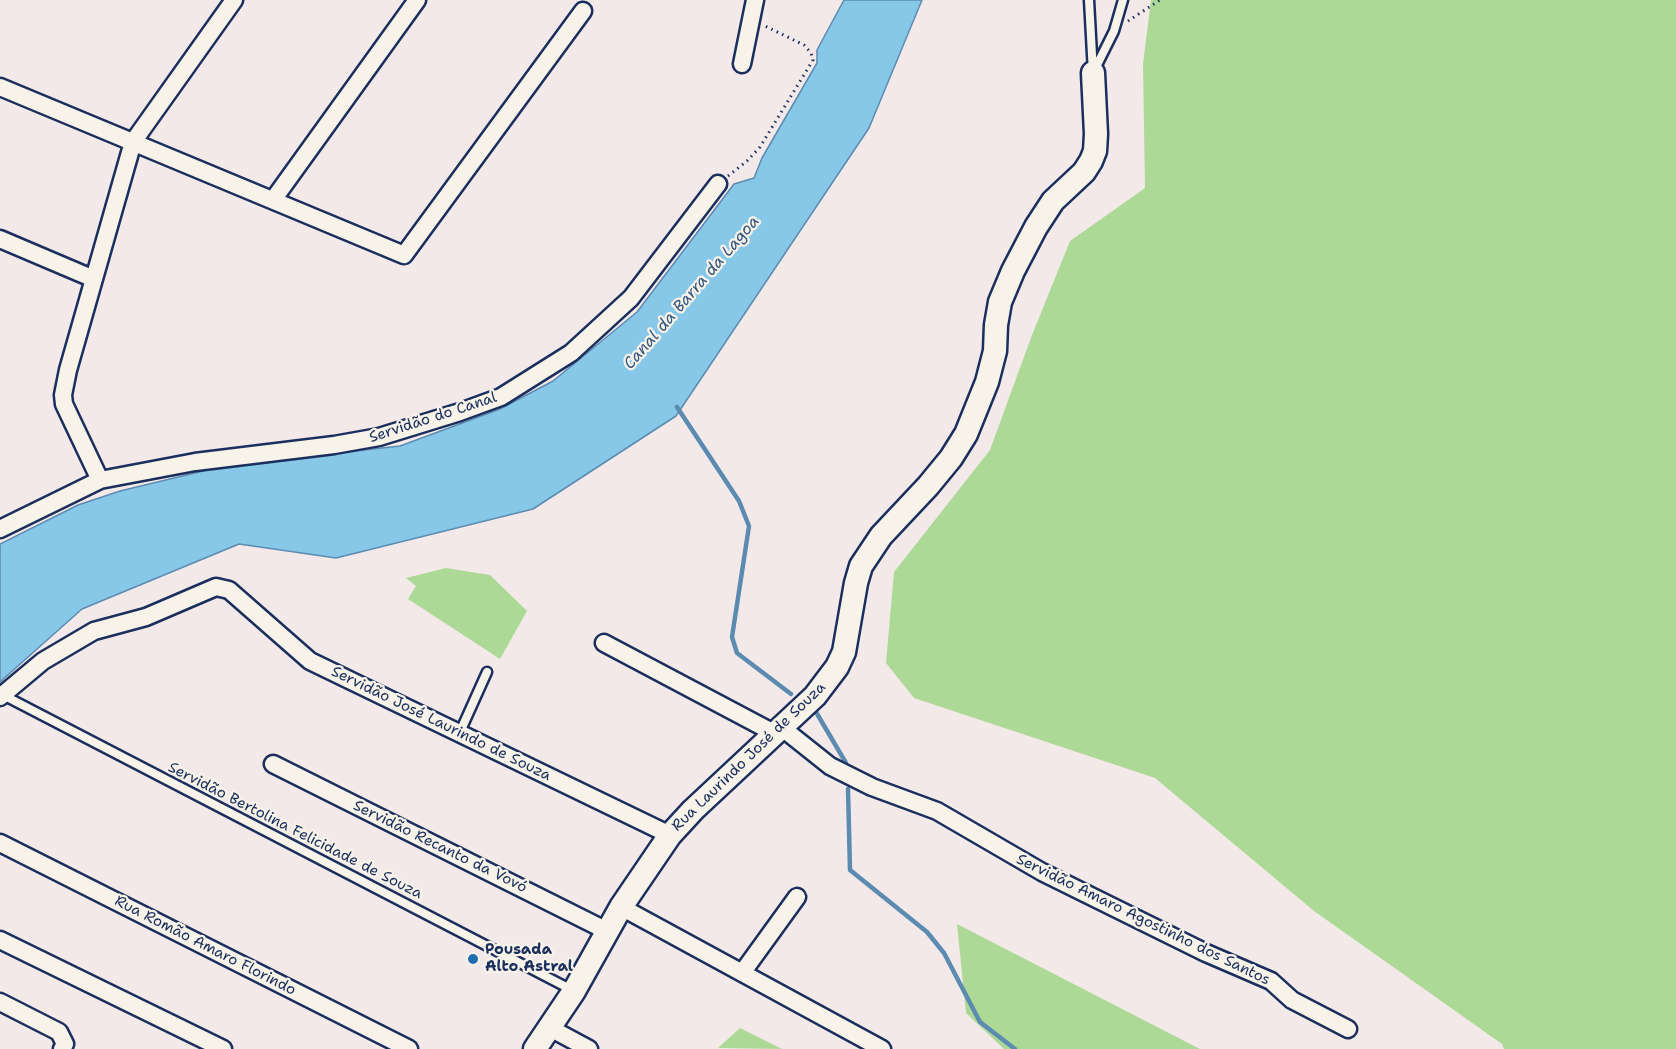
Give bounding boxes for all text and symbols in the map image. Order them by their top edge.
water label: Canal da Barra da Lagoa [620,212,764,374]
street label: Servidão do Canal [367,389,499,447]
street label: Servidão José Laurindo de Souza [328,663,554,785]
street label: Rua Laurindo José de Souza [668,679,830,835]
street label: Servidão Bertolina Felicidade de Souza [165,759,425,903]
street label: Servidão Recanto da Vovó [350,797,530,897]
street label: Servidão Amaro Agostinho dos Santos [1013,851,1273,989]
street label: Rua Romão Amaro Florindo [111,892,299,1000]
place label: Pousada Alto Astral [485,941,573,976]
marker: Pousada Alto Astral [466,952,480,966]

